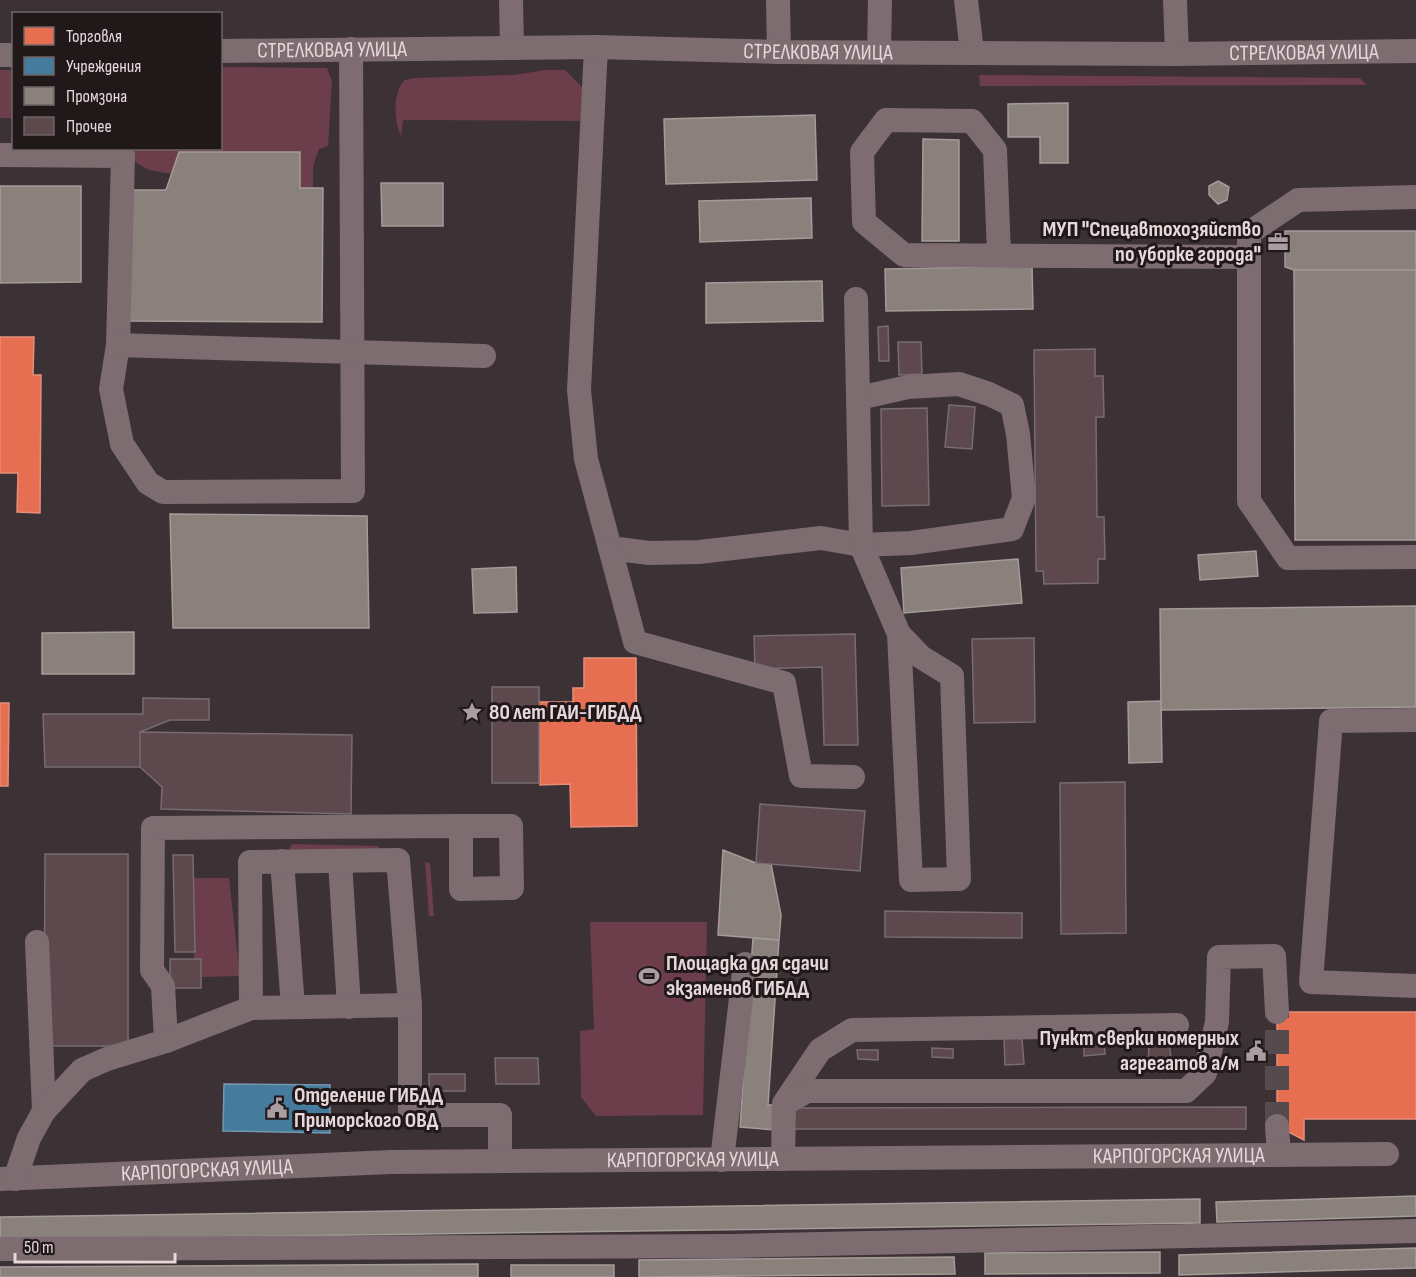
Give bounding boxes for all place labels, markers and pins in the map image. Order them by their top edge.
place label: МУП "Спецавтохозяйство по уборке города" [1042,216,1261,268]
office icon: МУП "Спецавтохозяйство по уборке города" [1266,230,1290,254]
place label: 80 лет ГАИ-ГИБДД [489,699,642,726]
place icon: 80 лет ГАИ-ГИБДД [460,700,484,724]
place label: Площадка для сдачи экзаменов ГИБДД [666,950,829,1002]
sports icon: Площадка для сдачи экзаменов ГИБДД [637,964,661,988]
place label: Пункт сверки номерных агрегатов а/м [1039,1025,1239,1077]
public building icon: Пункт сверки номерных агрегатов а/м [1244,1039,1268,1063]
place label: Отделение ГИБДД Приморского ОВД [294,1082,444,1134]
public building icon: Отделение ГИБДД Приморского ОВД [265,1096,289,1120]

